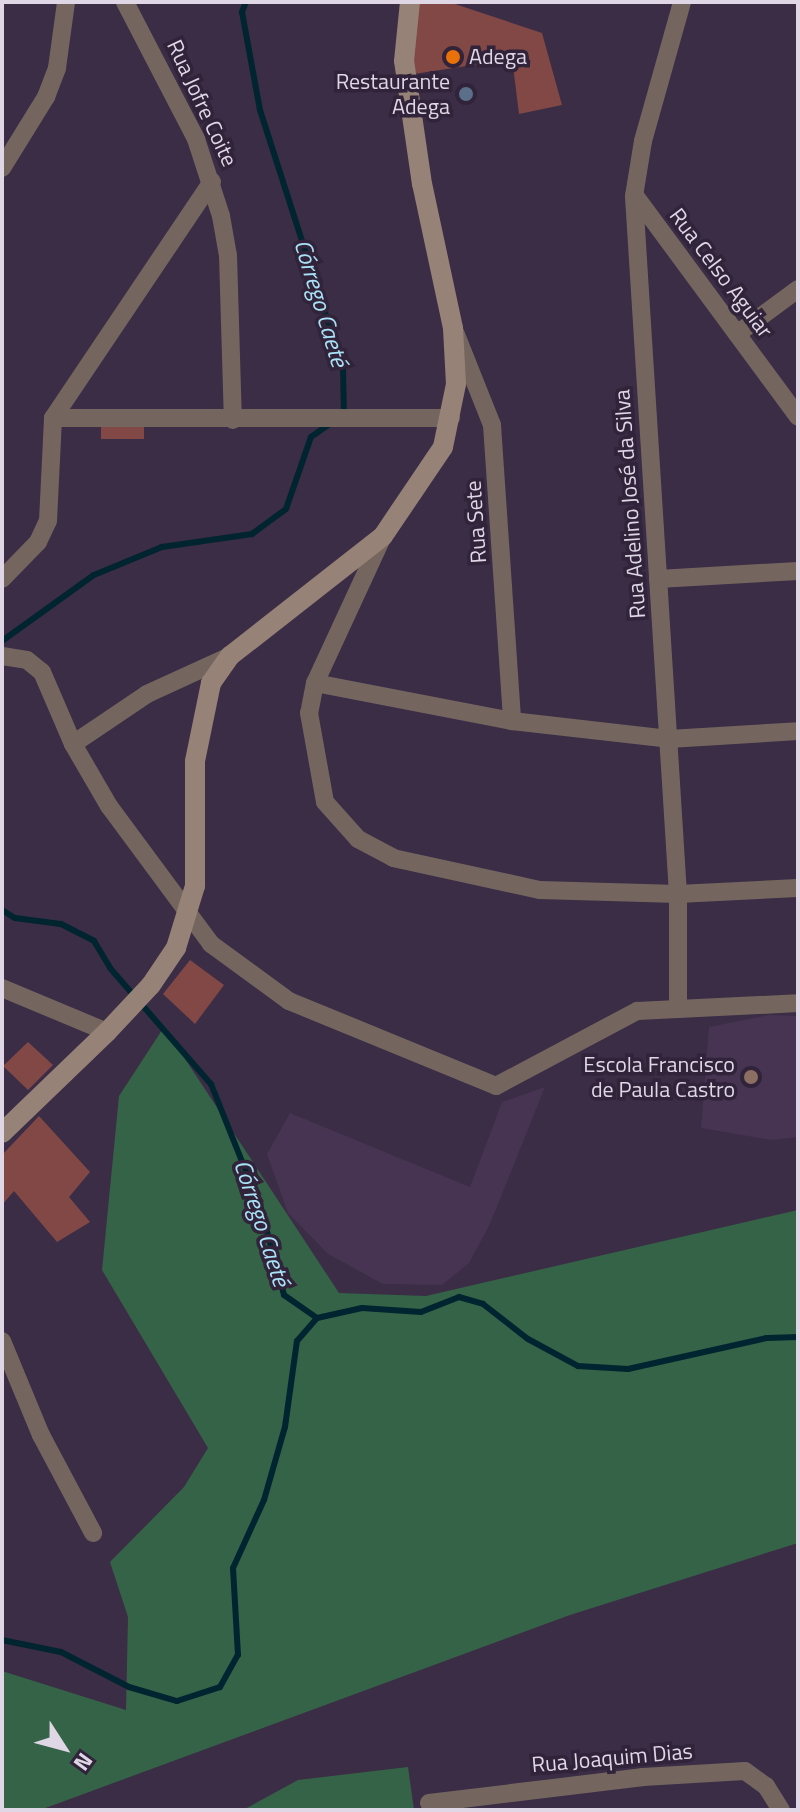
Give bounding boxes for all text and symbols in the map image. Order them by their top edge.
street label: Rua Jofre Coite [161,36,243,170]
place label: Adega [469,44,527,70]
marker: Adega [444,48,462,66]
place label: Restaurante Adega [336,68,450,120]
marker: Restaurante Adega [457,85,475,103]
street label: Rua Celso Aguiar [664,203,778,343]
water label: Córrego Caeté [288,236,354,370]
street label: Rua Adelino José da Silva [609,388,651,620]
street label: Rua Sete [460,480,492,564]
place label: Escola Francisco de Paula Castro [583,1051,735,1102]
marker: Escola Francisco de Paula Castro [742,1068,760,1086]
water label: Córrego Caeté [228,1156,296,1290]
north arrow [24,1708,104,1788]
street label: Rua Joaquim Dias [530,1738,694,1778]
text: N [65,1746,102,1778]

